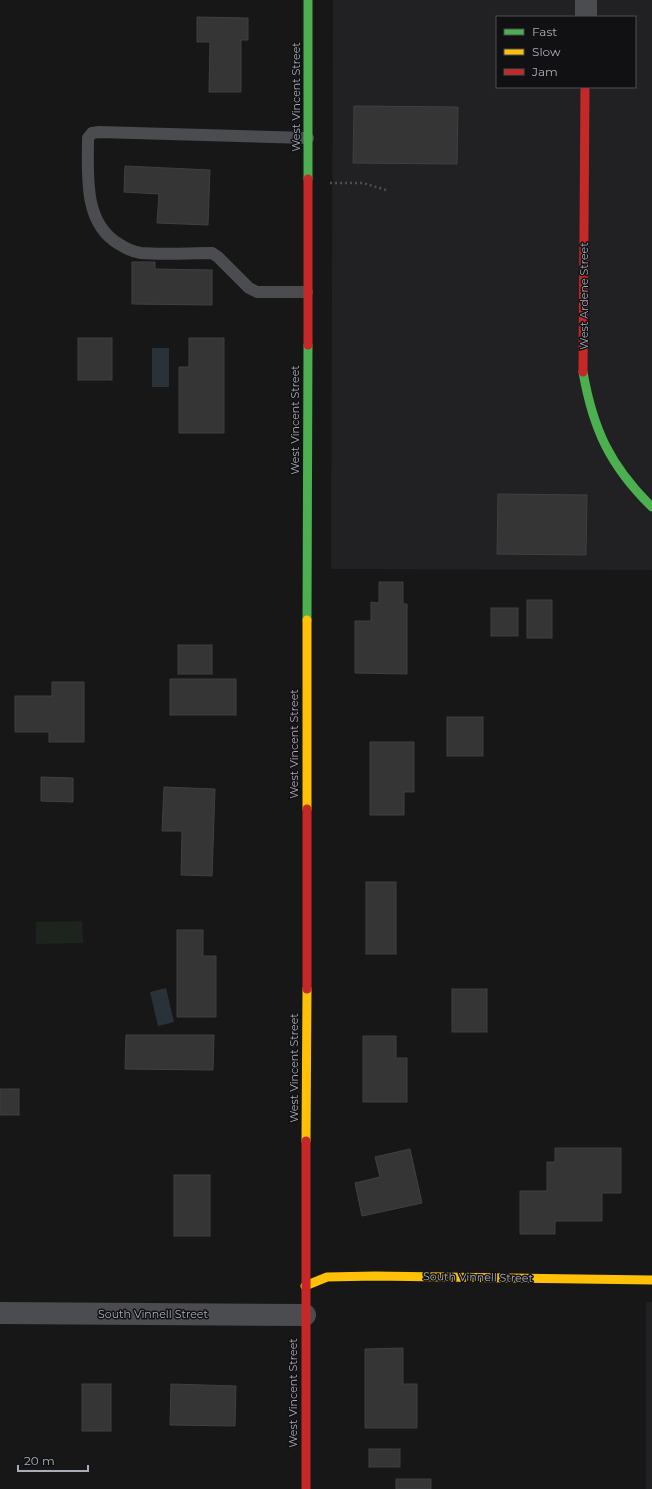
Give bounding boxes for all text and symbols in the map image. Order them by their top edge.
legend [496,16,636,88]
text: Fast [532,24,557,39]
street label: West Vincent Street [289,42,303,152]
text: Slow [532,44,561,59]
text: Jam [531,64,558,79]
street label: West Ardene Street [577,242,591,350]
street label: West Vincent Street [288,365,302,475]
street label: West Vincent Street [287,689,301,799]
street label: West Vincent Street [287,1013,301,1123]
street label: South Vinnell Street [423,1269,534,1285]
street label: South Vinnell Street [98,1307,208,1321]
street label: West Vincent Street [286,1338,300,1448]
scale bar [18,1447,88,1473]
text: 20 m [24,1453,55,1468]

